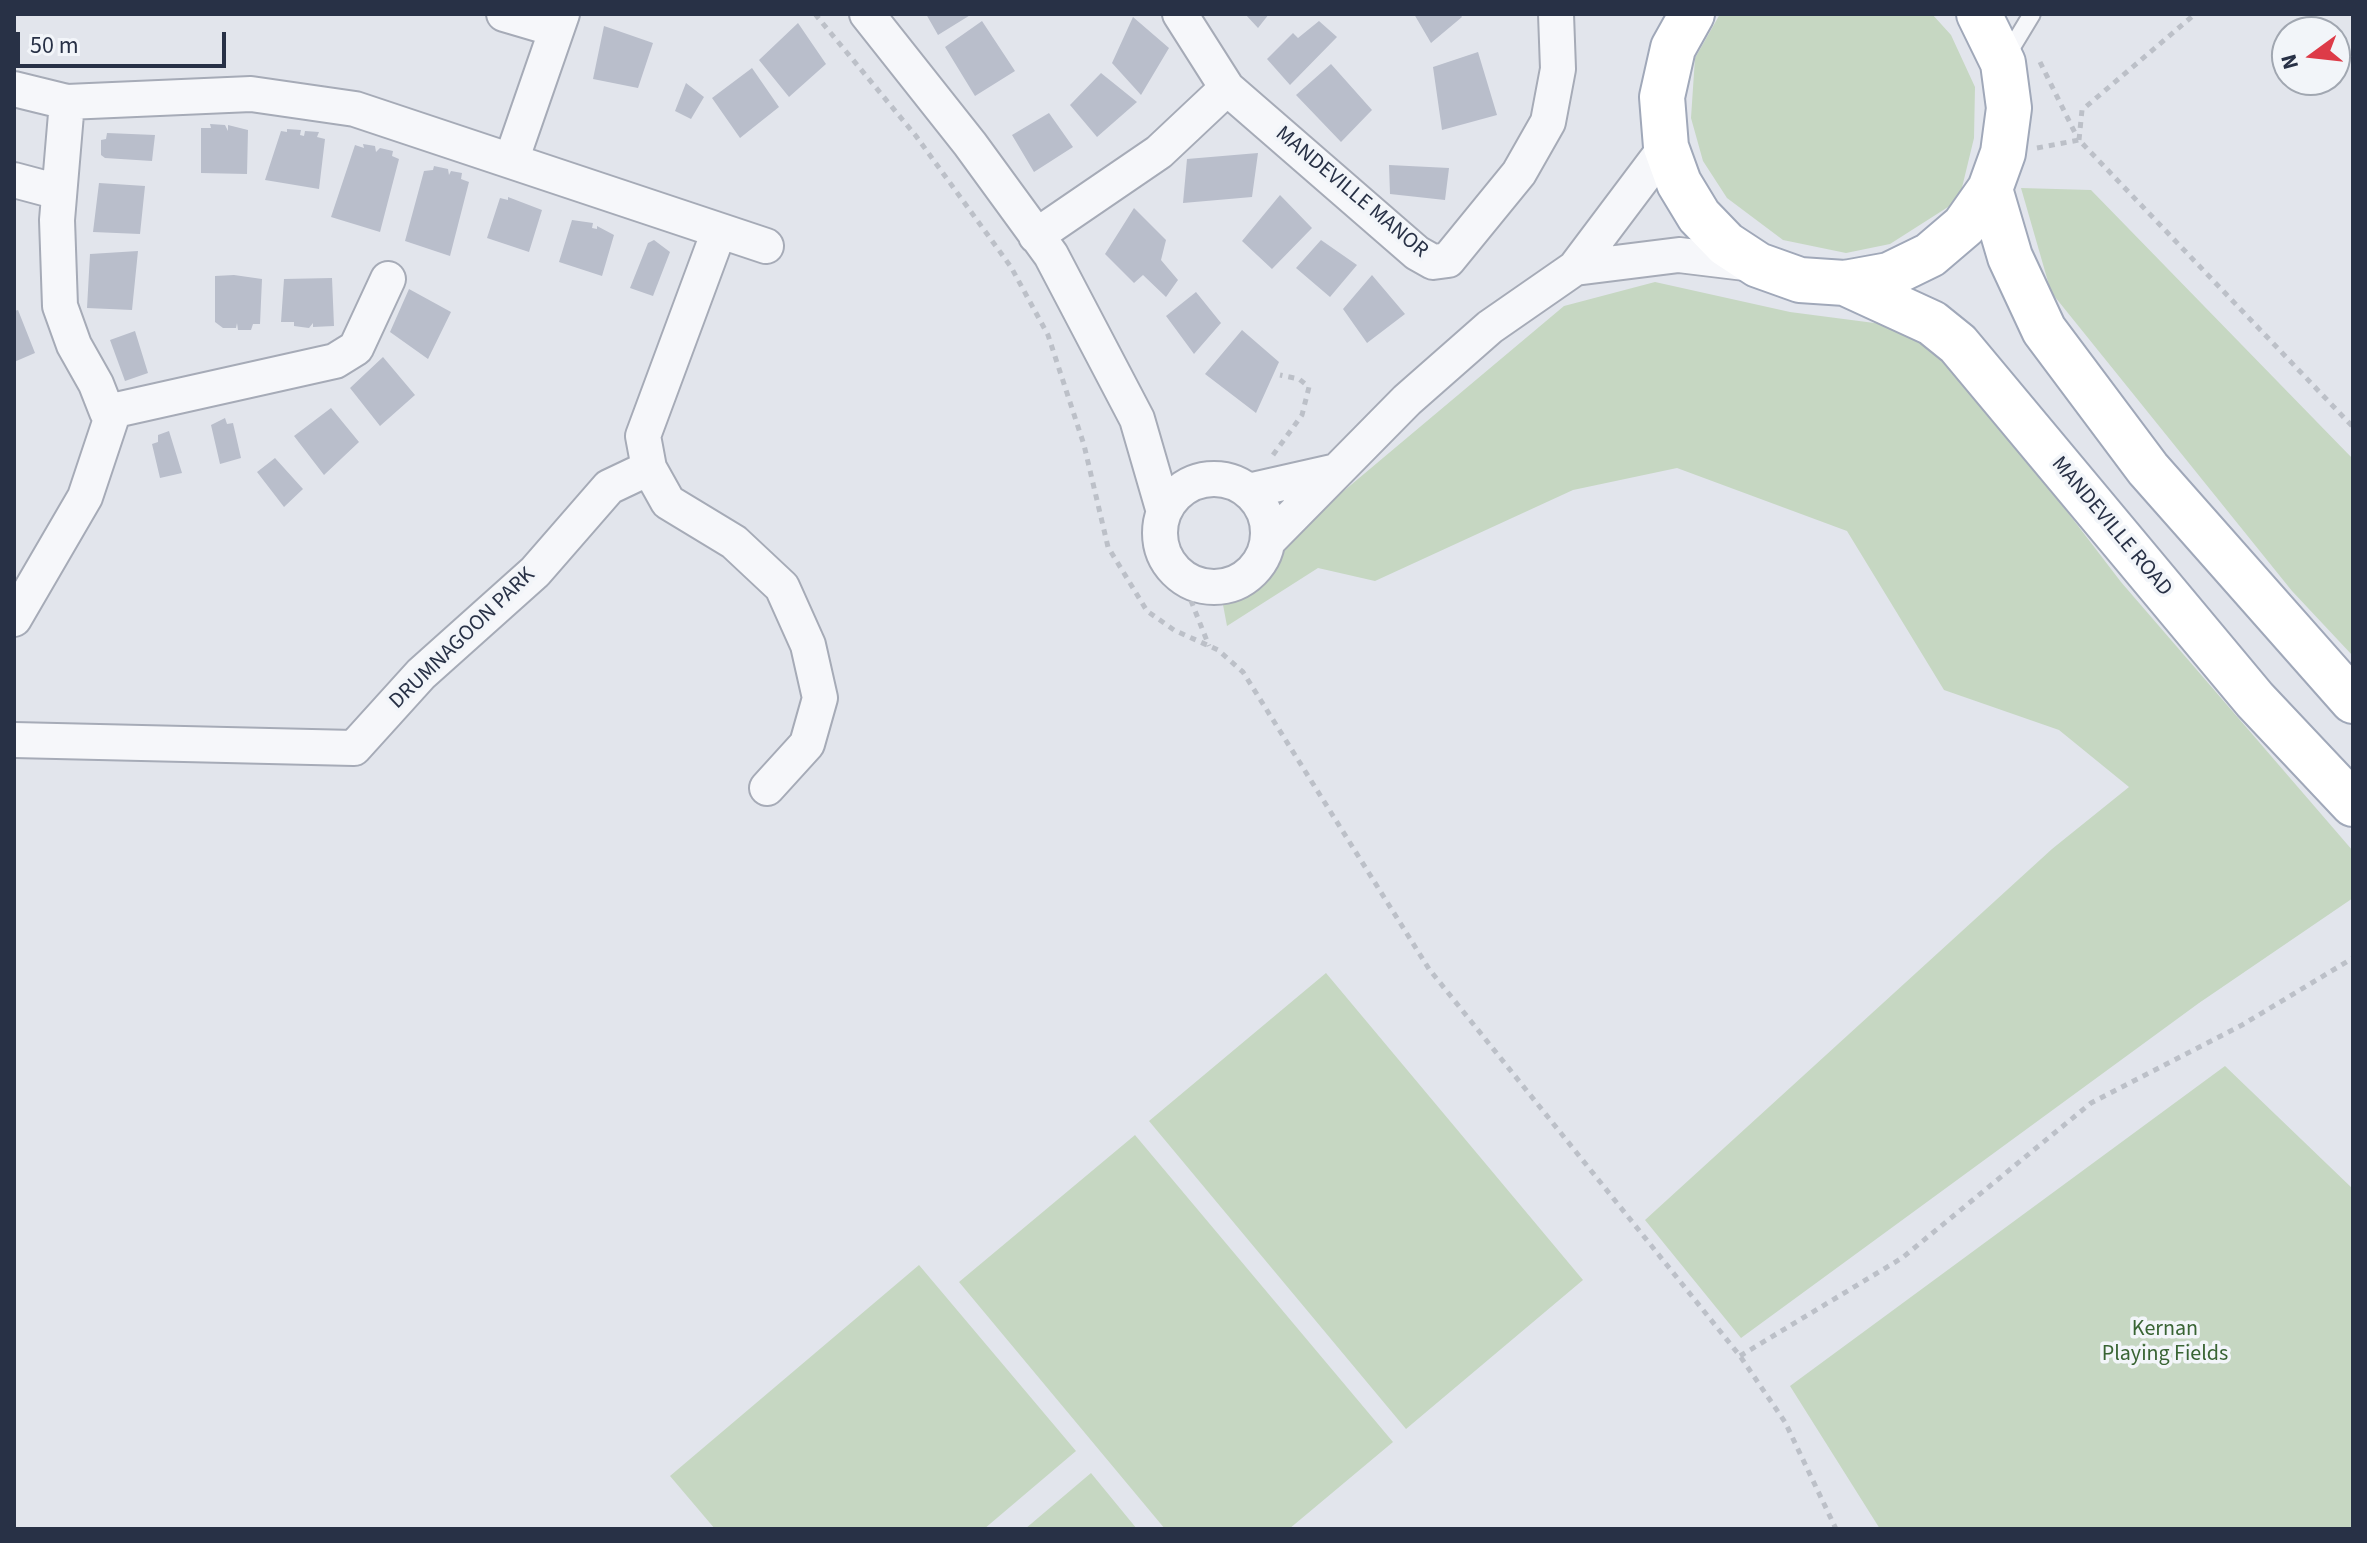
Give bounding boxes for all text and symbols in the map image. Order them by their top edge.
scale bar [20,16,230,66]
north arrow [2271,16,2351,96]
text: 50 m [30,28,79,63]
text: N [2272,50,2307,73]
street label: MANDEVILLE MANOR [1269,121,1433,265]
street label: MANDEVILLE ROAD [2045,452,2177,602]
street label: DRUMNAGOON PARK [385,563,541,715]
park label: Kernan Playing Fields [2102,1317,2228,1368]

